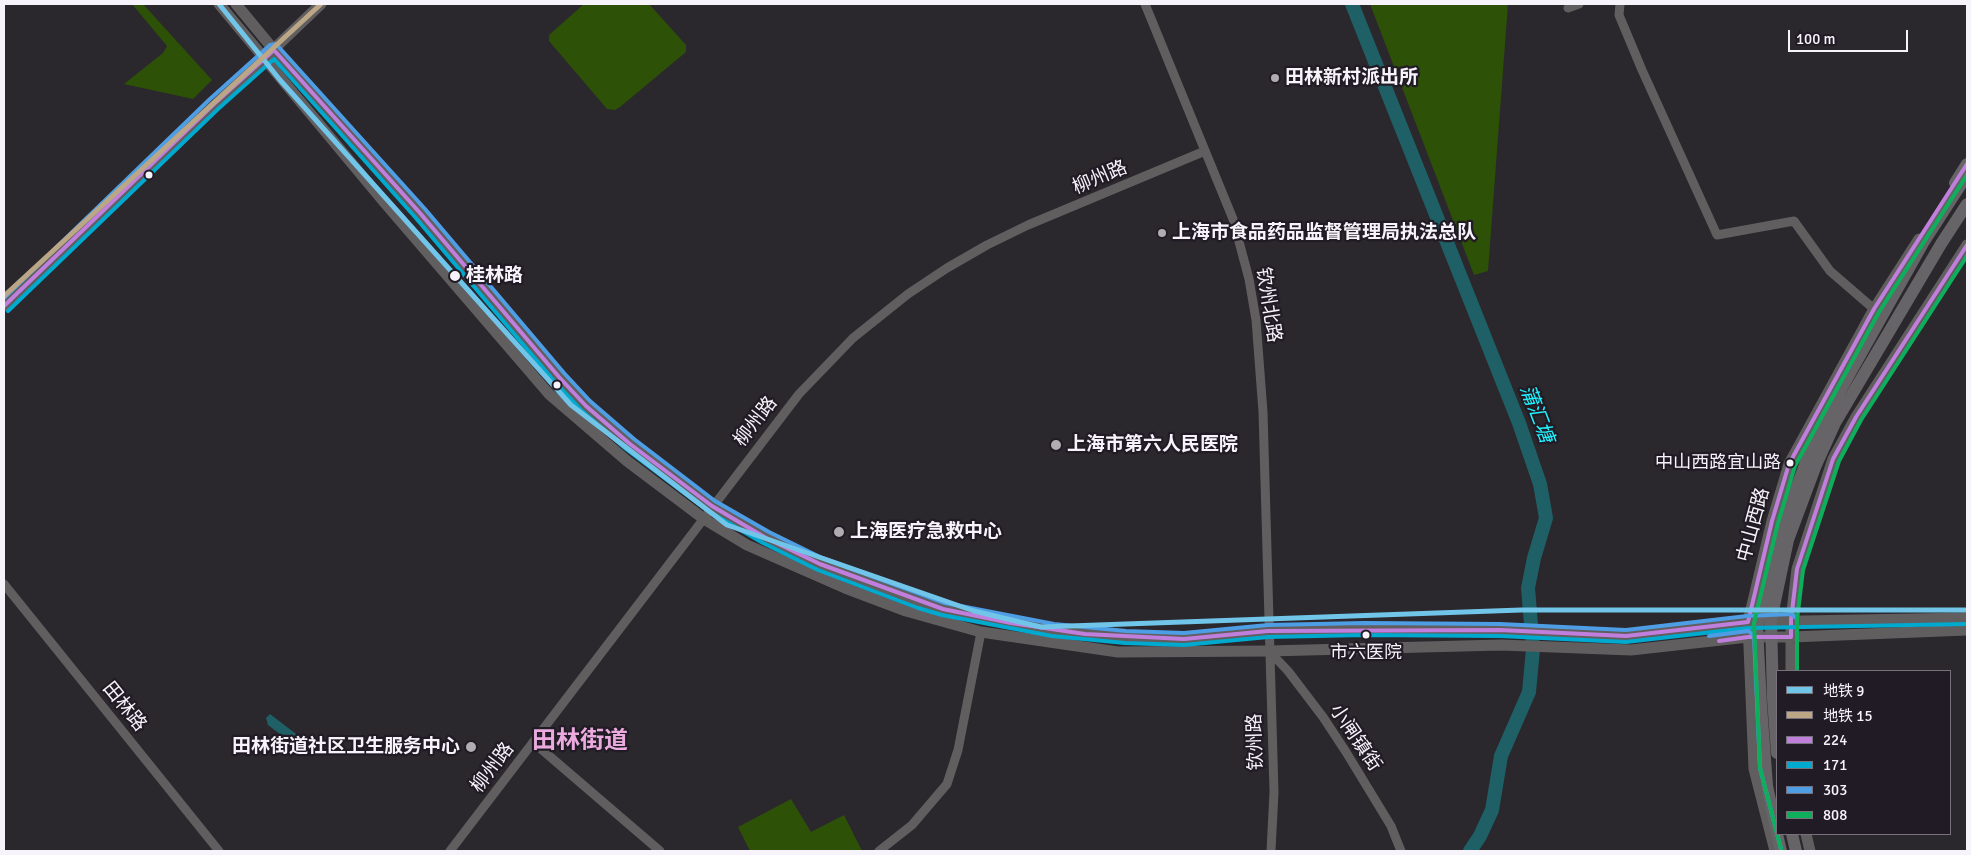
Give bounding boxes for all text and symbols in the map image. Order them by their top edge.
scale bar [1791,20,1911,52]
text: 100 m [1796,30,1836,48]
place label: 田林新村派出所 [1285,67,1418,89]
marker: 田林新村派出所 [1269,72,1281,84]
street label: 柳州路 [1069,156,1131,200]
unlabelled marker [144,170,154,180]
place label: 上海市食品药品监督管理局执法总队 [1172,222,1476,244]
marker: 上海市食品药品监督管理局执法总队 [1156,227,1168,239]
place label: 桂林路 [466,265,523,287]
street label: 钦州北路 [1251,266,1285,344]
marker: 桂林路 [448,269,462,283]
unlabelled marker [552,380,562,390]
water label: 蒲汇塘 [1514,382,1558,446]
street label: 柳州路 [729,393,783,451]
place label: 上海市第六人民医院 [1067,434,1238,456]
marker: 上海市第六人民医院 [1049,438,1063,452]
place label: 中山西路宜山路 [1655,452,1781,474]
marker: 中山西路宜山路 [1785,458,1795,468]
street label: 中山西路 [1733,485,1775,565]
place label: 上海医疗急救中心 [850,521,1002,543]
marker: 上海医疗急救中心 [832,525,846,539]
marker: 市六医院 [1361,630,1371,640]
place label: 市六医院 [1330,642,1402,664]
legend [1776,670,1951,835]
street label: 田林路 [97,678,151,736]
text: 地铁 9 [1823,682,1864,700]
street label: 小闸镇街 [1324,700,1386,776]
text: 地铁 15 [1823,707,1873,725]
street label: 钦州路 [1244,713,1268,771]
district label: 田林街道 [532,728,628,756]
text: 224 [1823,731,1847,749]
place label: 田林街道社区卫生服务中心 [232,736,460,758]
street label: 柳州路 [467,738,519,798]
marker: 田林街道社区卫生服务中心 [464,740,478,754]
text: 171 [1823,756,1847,774]
text: 303 [1823,781,1847,799]
text: 808 [1823,806,1847,824]

